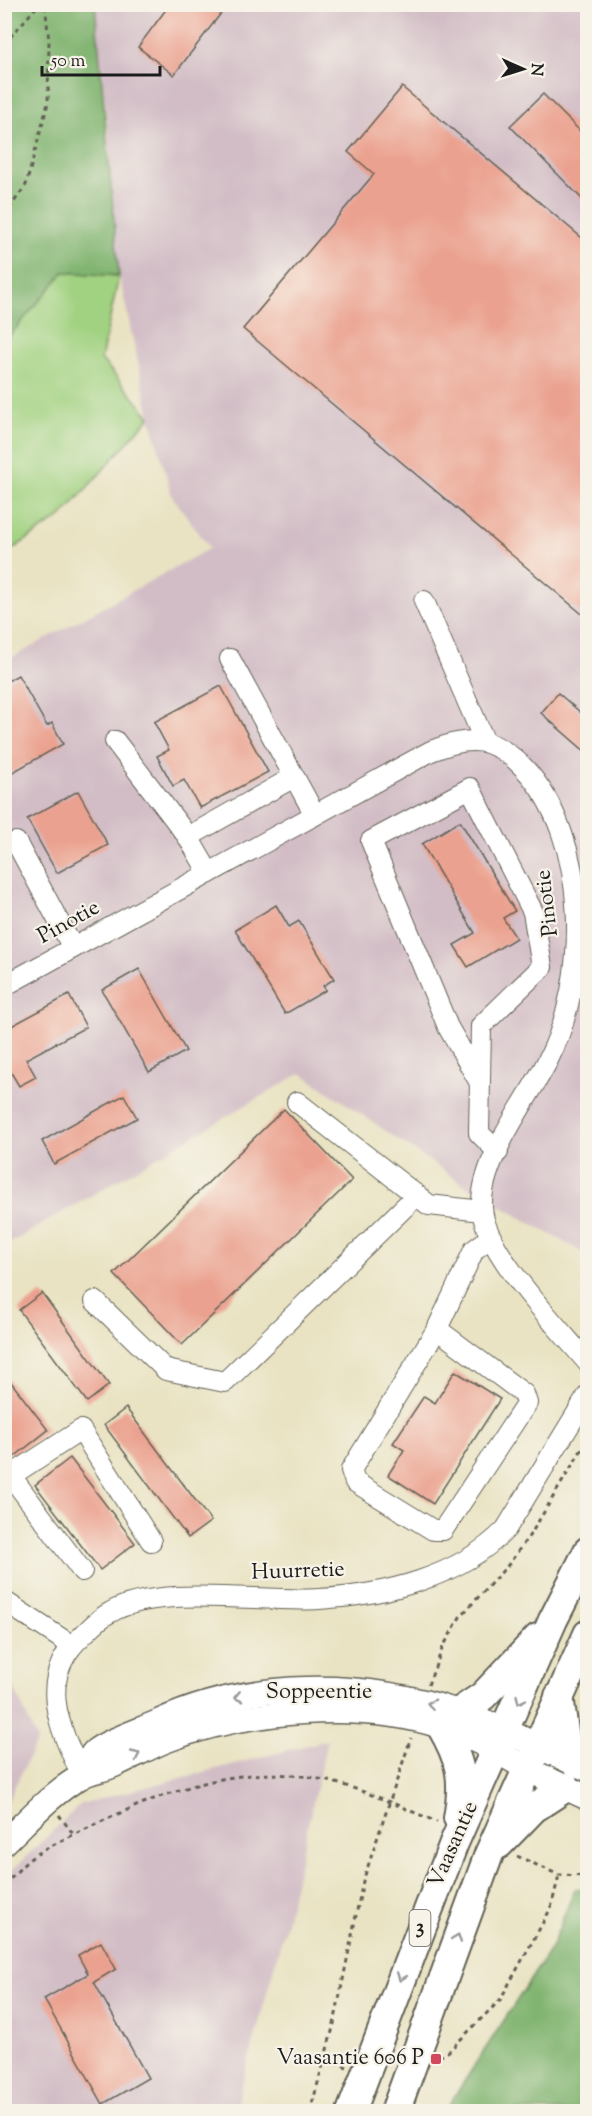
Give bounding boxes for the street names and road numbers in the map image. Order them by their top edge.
street label: Pinotie [528,868,568,938]
street label: Pinotie [32,893,106,953]
street label: Huurretie [251,1554,345,1590]
street label: Soppeentie [266,1677,372,1709]
street label: Vaasantie [421,1796,487,1894]
road number: 3 [410,1910,430,1946]

